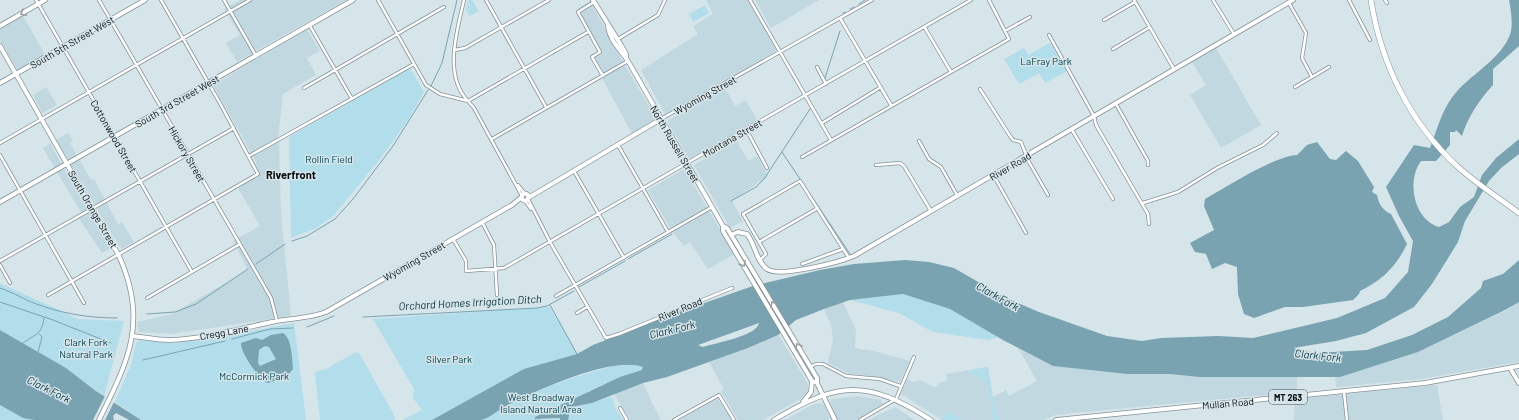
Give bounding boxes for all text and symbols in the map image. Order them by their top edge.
one-way arrow [19,8,27,15]
street label: South 5th Street West [28,13,116,71]
park label: LaFray Park [1020,55,1072,67]
street label: South 3rd Street West [133,72,222,130]
street label: Wyoming Street [672,73,739,117]
street label: Cottonwood Street [88,97,140,175]
street label: North Russell Street [648,103,702,185]
street label: Montana Street [700,116,764,160]
street label: Hickory Street [166,124,208,184]
street label: River Road [987,149,1033,183]
park label: Rollin Field [305,153,353,165]
street label: South Orange Street [66,168,120,250]
district label: Riverfront [266,168,316,181]
street label: Wyoming Street [381,238,447,284]
one-way arrow [738,260,745,267]
water label: Clark Fork [974,279,1022,313]
water label: Orchard Homes Irrigation Ditch [398,292,542,312]
street label: River Road [656,295,704,323]
one-way arrow [771,301,778,308]
water label: Clark Fork [648,317,697,341]
street label: Cregg Lane [199,322,249,342]
park label: Clark Fork Natural Park [59,336,113,360]
one-way arrow [796,343,803,350]
water label: Clark Fork [1294,346,1343,364]
park label: Silver Park [426,353,472,365]
park label: McCormick Park [219,370,289,382]
water label: Clark Fork [25,373,73,406]
road number: MT 263 [1269,390,1307,404]
park label: West Broadway Island Natural Area [500,391,582,415]
street label: Mullan Road [1202,395,1254,411]

